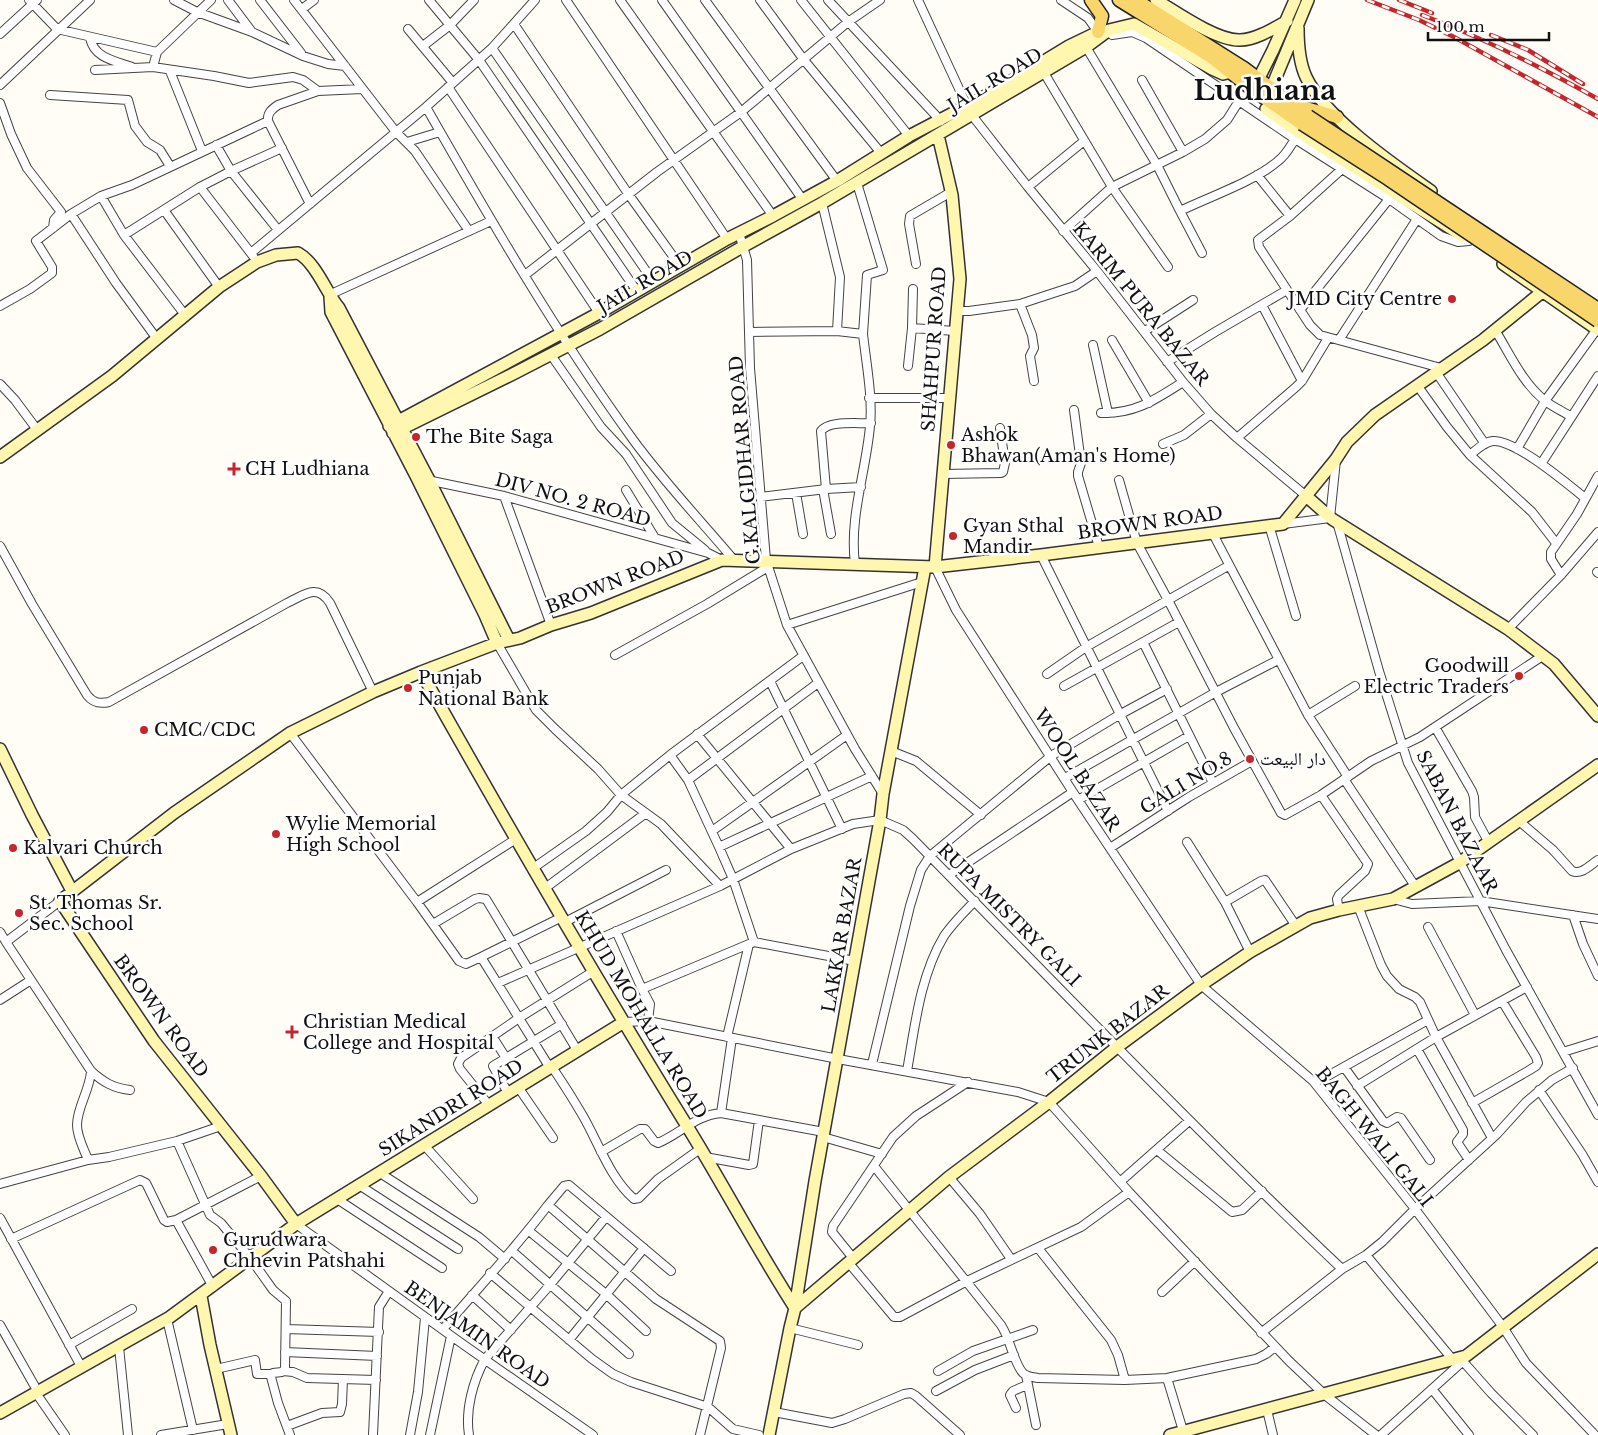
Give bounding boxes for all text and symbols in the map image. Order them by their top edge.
scale bar [1428,10,1549,42]
text: 100 m [1436,17,1485,36]
street label: JAIL ROAD [942,43,1046,118]
district label: Ludhiana [1194,73,1336,108]
street label: KARIM PURA BAZAR [1068,218,1214,391]
street label: JAIL ROAD [592,246,696,319]
street label: SHAHPUR ROAD [917,266,951,432]
place label: JMD City Centre [1286,288,1442,310]
marker: JMD City Centre [1446,293,1458,305]
street label: G.KALGIDHAR ROAD [725,355,765,565]
place label: Ashok Bhawan(Aman's Home) [960,424,1176,467]
place label: The Bite Saga [426,426,553,448]
marker: The Bite Saga [410,431,422,443]
marker: Ashok Bhawan(Aman's Home) [945,439,957,451]
place label: CH Ludhiana [245,458,369,480]
marker: CH Ludhiana [227,462,241,476]
street label: DIV NO. 2 ROAD [493,469,653,531]
street label: BROWN ROAD [1076,502,1224,544]
place label: Gyan Sthal Mandir [963,515,1064,558]
marker: Gyan Sthal Mandir [947,530,959,542]
street label: BROWN ROAD [543,545,687,619]
place label: Goodwill Electric Traders [1363,655,1509,698]
place label: Punjab National Bank [418,667,549,710]
marker: Goodwill Electric Traders [1513,670,1525,682]
marker: Punjab National Bank [402,682,414,694]
street label: WOOL BAZAR [1029,704,1125,836]
place label: CMC/CDC [154,719,255,741]
marker: CMC/CDC [138,724,150,736]
street label: GALI NO.8 [1136,747,1236,819]
street label: SABAN BAZAAR [1411,747,1503,898]
place label: دار البیعت [1260,748,1326,770]
marker: دار البیعت [1244,753,1256,765]
place label: Wylie Memorial High School [285,813,437,856]
marker: Wylie Memorial High School [270,828,282,840]
place label: Kalvari Church [23,837,163,859]
street label: RUPA MISTRY GALI [933,839,1085,991]
marker: Kalvari Church [7,842,19,854]
street label: LAKKAR BAZAR [818,855,867,1014]
place label: St. Thomas Sr. Sec. School [29,892,162,935]
marker: St. Thomas Sr. Sec. School [13,907,25,919]
street label: KHUD MOHALLA ROAD [570,907,712,1123]
street label: BROWN ROAD [109,950,213,1082]
street label: TRUNK BAZAR [1043,979,1174,1088]
place label: Christian Medical College and Hospital [303,1011,494,1054]
marker: Christian Medical College and Hospital [285,1025,299,1039]
street label: SIKANDRI ROAD [375,1055,527,1161]
street label: BAGH WALI GALI [1311,1063,1437,1211]
place label: Gurudwara Chhevin Patshahi [223,1229,385,1272]
marker: Gurudwara Chhevin Patshahi [207,1244,219,1256]
street label: BENJAMIN ROAD [400,1277,554,1393]

